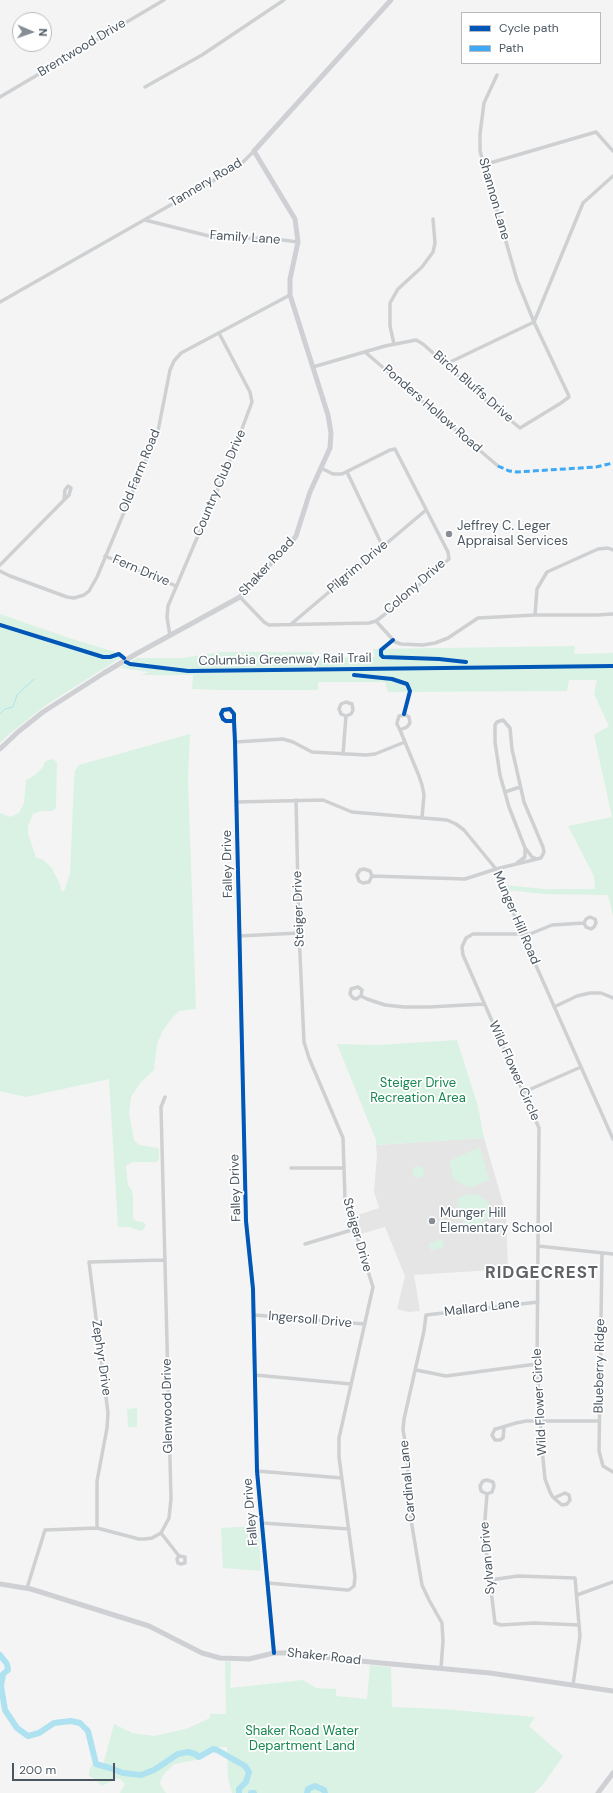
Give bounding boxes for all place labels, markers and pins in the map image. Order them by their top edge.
place label: Jeffrey C. Leger Appraisal Services [457,519,568,550]
marker: Jeffrey C. Leger Appraisal Services [444,529,454,539]
place label: Munger Hill Elementary School [440,1206,552,1237]
marker: Munger Hill Elementary School [427,1216,437,1226]

